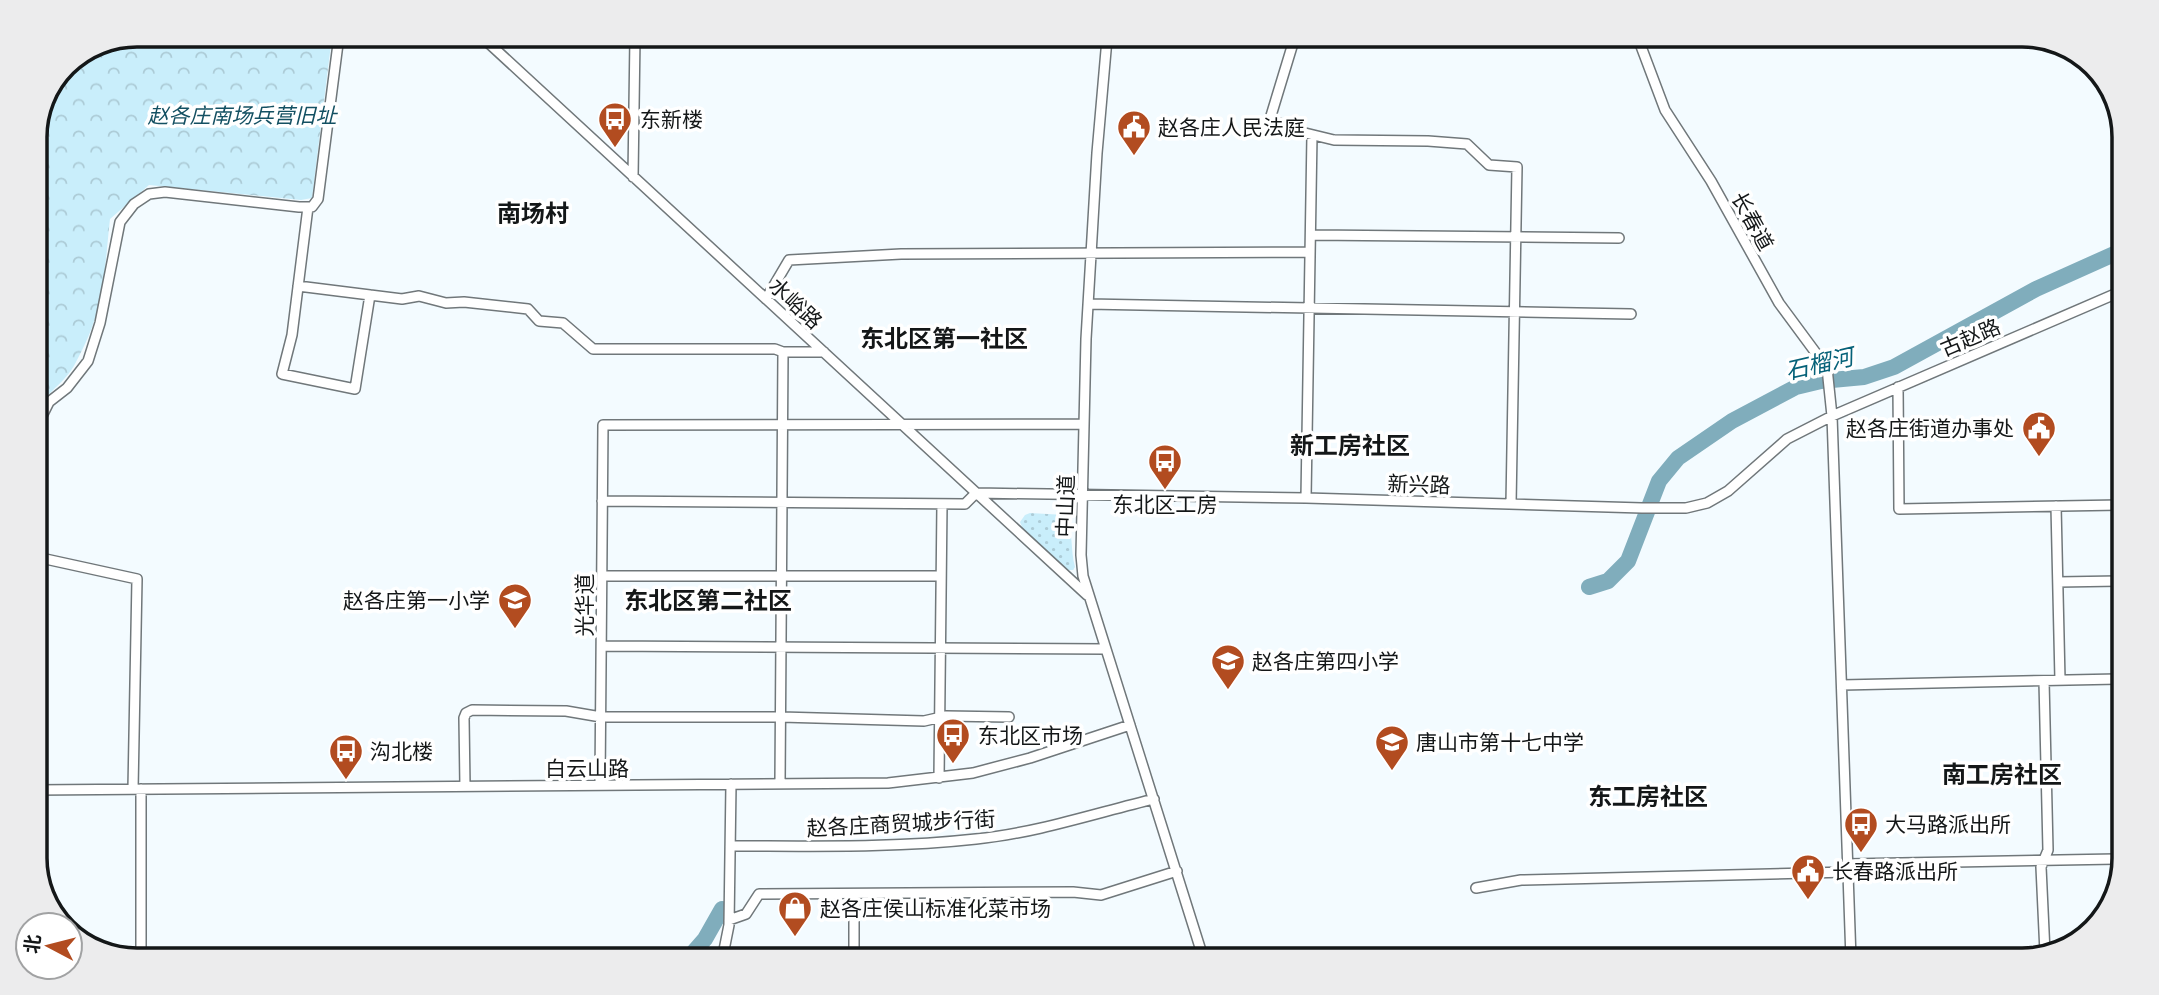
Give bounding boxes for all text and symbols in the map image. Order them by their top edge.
bus stop icon: 东新楼 [596,100,634,149]
park label: 赵各庄南场兵营旧址 [148,101,338,129]
place label: 东新楼 [640,105,703,133]
public building icon: 赵各庄人民法庭 [1115,108,1153,157]
place label: 赵各庄人民法庭 [1158,113,1305,141]
street label: 长春道 [1725,187,1781,255]
district label: 南场村 [497,197,569,229]
street label: 水峪路 [763,271,829,335]
street label: 古赵路 [1936,312,2004,362]
district label: 东北区第一社区 [860,322,1028,354]
water label: 石榴河 [1782,340,1860,385]
public building icon: 赵各庄街道办事处 [2020,409,2058,458]
place label: 赵各庄街道办事处 [1846,414,2014,442]
district label: 新工房社区 [1290,429,1410,461]
bus stop icon: 东北区工房 [1146,442,1184,491]
street label: 新兴路 [1387,469,1451,499]
street label: 中山道 [1050,474,1080,538]
place label: 东北区工房 [1113,490,1218,518]
street label: 光华道 [570,574,598,637]
school or university icon: 赵各庄第一小学 [496,581,534,630]
district label: 东北区第二社区 [624,584,792,616]
place label: 赵各庄第一小学 [343,586,490,614]
school or university icon: 赵各庄第四小学 [1209,642,1247,691]
place label: 赵各庄第四小学 [1252,647,1399,675]
bus stop icon: 东北区市场 [934,716,972,765]
place label: 东北区市场 [978,721,1083,749]
school or university icon: 唐山市第十七中学 [1373,723,1411,772]
place label: 唐山市第十七中学 [1416,728,1584,756]
bus stop icon: 沟北楼 [327,732,365,781]
place label: 沟北楼 [370,737,433,765]
street label: 白云山路 [545,754,629,782]
district label: 南工房社区 [1942,758,2062,790]
district label: 东工房社区 [1588,780,1708,812]
street label: 赵各庄商贸城步行街 [806,804,996,842]
bus stop icon: 大马路派出所 [1842,805,1880,854]
place label: 大马路派出所 [1885,810,2011,838]
public building icon: 长春路派出所 [1789,852,1827,901]
place label: 长春路派出所 [1832,857,1958,885]
shop icon: 赵各庄侯山标准化菜市场 [776,889,814,938]
place label: 赵各庄侯山标准化菜市场 [820,894,1051,922]
north arrow [14,911,84,981]
text: 北 [19,933,45,955]

